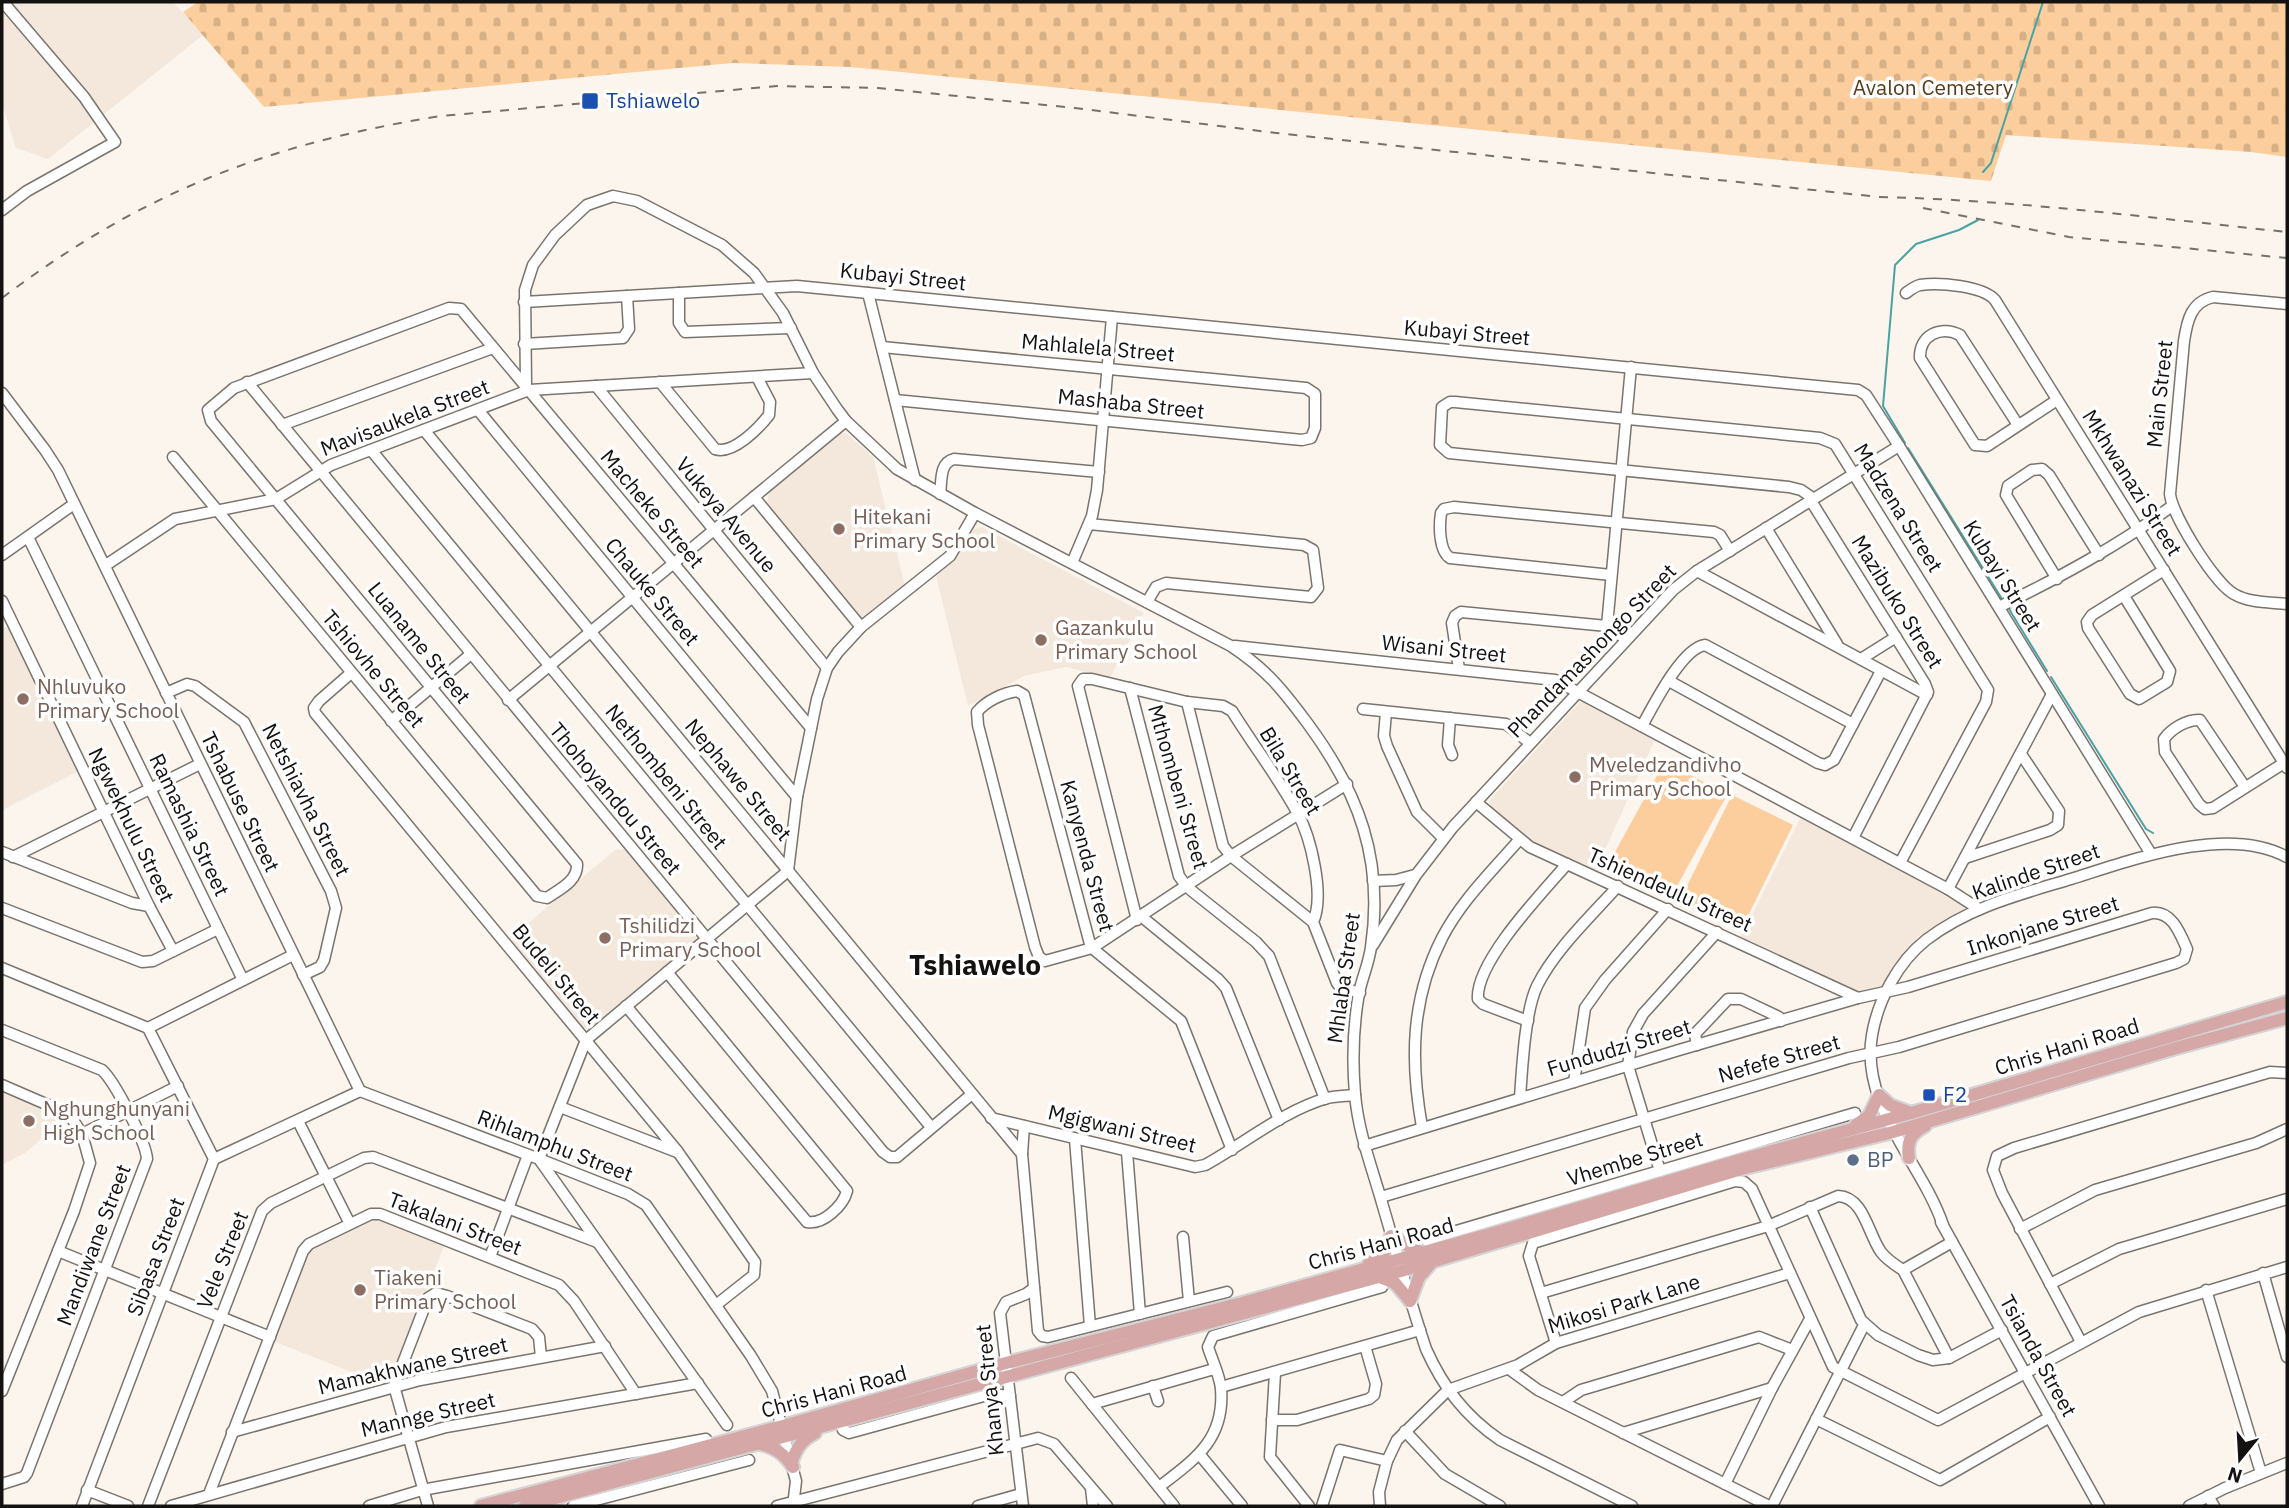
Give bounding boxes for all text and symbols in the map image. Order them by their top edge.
park label: Avalon Cemetery [1853,73,2014,101]
place label: Tshiawelo [606,86,700,114]
marker: Tshiawelo [580,91,600,111]
street label: Kubayi Street [839,255,968,297]
street label: Kubayi Street [1403,313,1531,351]
street label: Mahlalela Street [1020,326,1176,368]
street label: Main Street [2139,339,2179,449]
street label: Mavisaukela Street [316,372,493,462]
street label: Mashaba Street [1056,381,1206,425]
street label: Mkhwanazi Street [2077,404,2189,561]
street label: Madzena Street [1848,438,1950,577]
street label: Macheke Street [595,443,711,574]
street label: Vukeya Avenue [670,451,783,578]
place label: Hitekani Primary School [853,502,996,554]
street label: Kubayi Street [1957,514,2048,637]
marker: Hitekani Primary School [831,521,847,537]
street label: Mazibuko Street [1846,529,1950,674]
street label: Chauke Street [599,531,706,651]
street label: Phandamashongo Street [1501,557,1682,743]
street label: Luaname Street [362,576,478,709]
street label: Tshiovhe Street [316,603,431,733]
place label: Gazankulu Primary School [1055,613,1198,665]
street label: Wisani Street [1380,628,1508,668]
marker: Gazankulu Primary School [1033,632,1049,648]
place label: Nhluvuko Primary School [37,672,180,724]
marker: Nhluvuko Primary School [15,691,31,707]
street label: Nethombeni Street [600,698,734,855]
street label: Mthombeni Street [1142,701,1216,872]
street label: Nephawe Street [679,712,798,846]
street label: Thohoyandou Street [544,716,688,881]
street label: Netshiavha Street [256,718,358,881]
street label: Bila Street [1254,721,1328,820]
street label: Tshabuse Street [195,727,287,876]
street label: Ngwekhulu Street [82,743,181,907]
street label: Ramashia Street [143,749,236,900]
place label: Mveledzandivho Primary School [1589,750,1742,802]
marker: Mveledzandivho Primary School [1567,769,1583,785]
street label: Kanyenda Street [1054,777,1122,935]
street label: Kalinde Street [1968,836,2103,906]
street label: Tshiendeulu Street [1584,840,1757,938]
street label: Inkonjane Street [1963,889,2122,961]
place label: Tshilidzi Primary School [619,911,762,963]
street label: Mhlaba Street [1320,911,1366,1045]
street label: Budeli Street [507,917,607,1029]
marker: Tshilidzi Primary School [597,930,613,946]
district label: Tshiawelo [909,946,1041,983]
street label: Chris Hani Road [1991,1011,2142,1081]
street label: Fundudzi Street [1543,1012,1694,1082]
street label: Nefefe Street [1715,1027,1843,1089]
place label: F2 [1943,1080,1967,1108]
marker: F2 [1921,1087,1937,1103]
place label: Nghunghunyani High School [43,1094,190,1146]
street label: Mgigwani Street [1045,1097,1199,1159]
street label: Rihlamphu Street [474,1103,637,1188]
marker: Nghunghunyani High School [21,1113,37,1129]
street label: Vhembe Street [1563,1124,1706,1192]
place label: BP [1867,1145,1893,1173]
marker: BP [1845,1152,1861,1168]
street label: Mandiwane Street [49,1160,137,1329]
street label: Takalani Street [385,1185,526,1261]
street label: Sibasa Street [120,1193,191,1320]
street label: Vele Street [190,1206,254,1313]
street label: Chris Hani Road [1305,1210,1457,1276]
place label: Tiakeni Primary School [374,1263,517,1315]
street label: Mikosi Park Lane [1544,1267,1703,1340]
marker: Tiakeni Primary School [352,1282,368,1298]
street label: Tsianda Street [1994,1290,2084,1421]
street label: Khanya Street [968,1323,1010,1457]
street label: Mamakhwane Street [315,1330,510,1400]
street label: Chris Hani Road [758,1358,910,1424]
street label: Mannge Street [358,1385,498,1443]
north arrow [2205,1424,2275,1494]
text: N [2224,1462,2245,1489]

